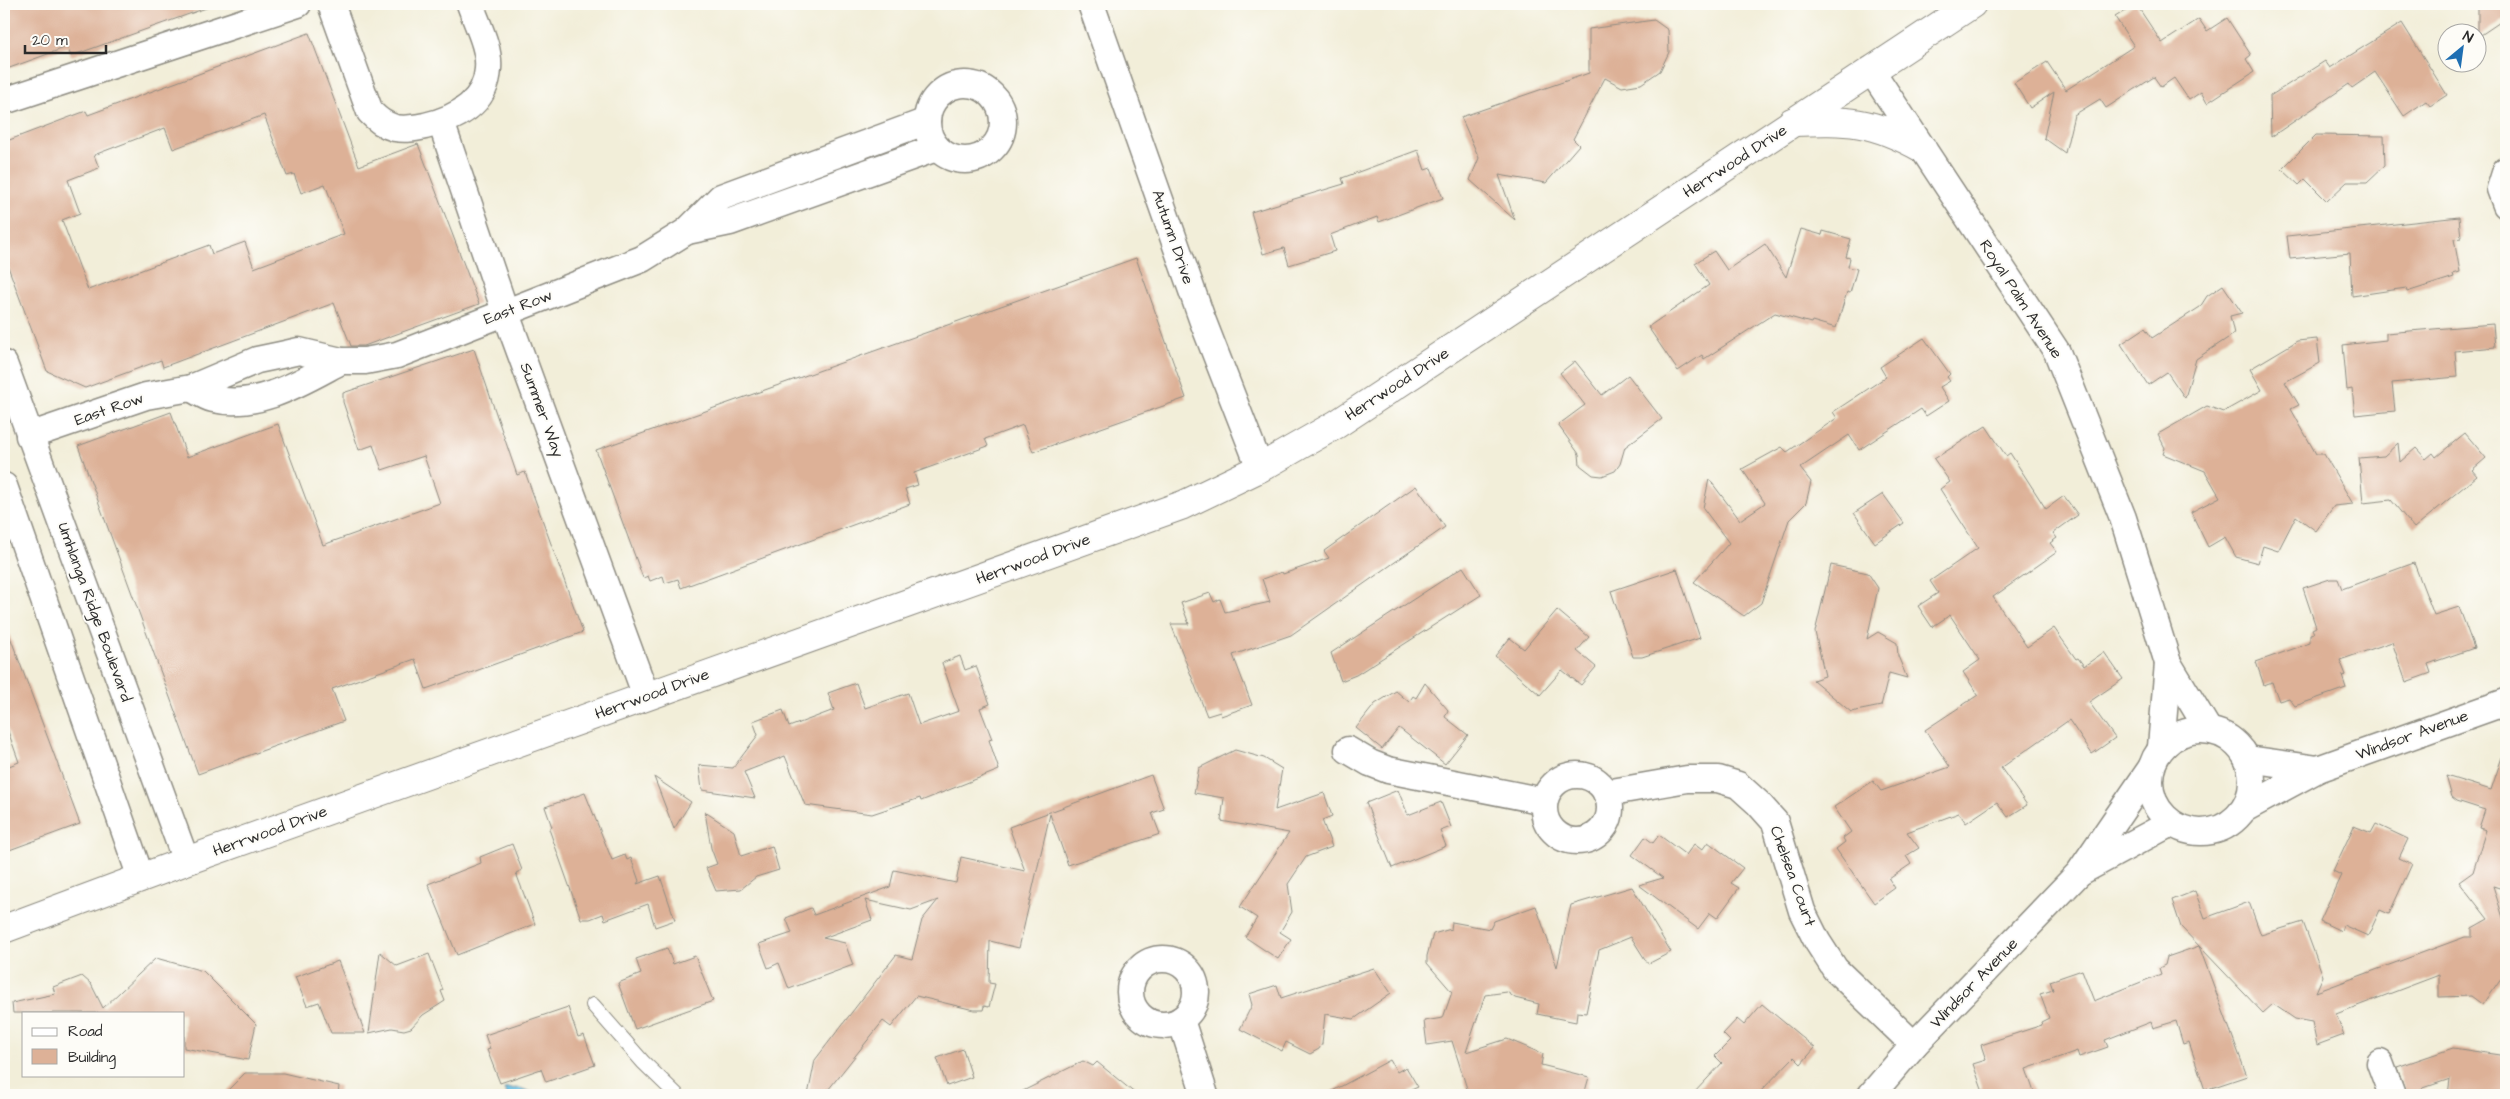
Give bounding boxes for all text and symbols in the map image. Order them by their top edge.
scale bar [25,22,106,54]
north arrow [2438,22,2488,72]
text: N [2459,27,2477,48]
text: 20 m [32,30,68,51]
street label: Herrwood Drive [1679,119,1792,203]
street label: Autumn Drive [1147,187,1200,287]
street label: Royal Palm Avenue [1973,235,2068,364]
street label: East Row [481,284,556,330]
street label: Herrwood Drive [1341,342,1454,426]
street label: Summer Way [514,360,569,461]
street label: East Row [71,387,147,431]
street label: Umhlanga Ridge Boulevard [51,519,138,705]
street label: Herrwood Drive [973,528,1094,590]
street label: Herrwood Drive [592,663,713,725]
street label: Windsor Avenue [2353,704,2471,766]
street label: Herrwood Drive [210,800,331,862]
street label: Chelsea Court [1765,823,1822,930]
street label: Windsor Avenue [1925,933,2023,1033]
legend [22,1012,185,1076]
text: Road [68,1021,103,1042]
text: Building [68,1047,116,1069]

